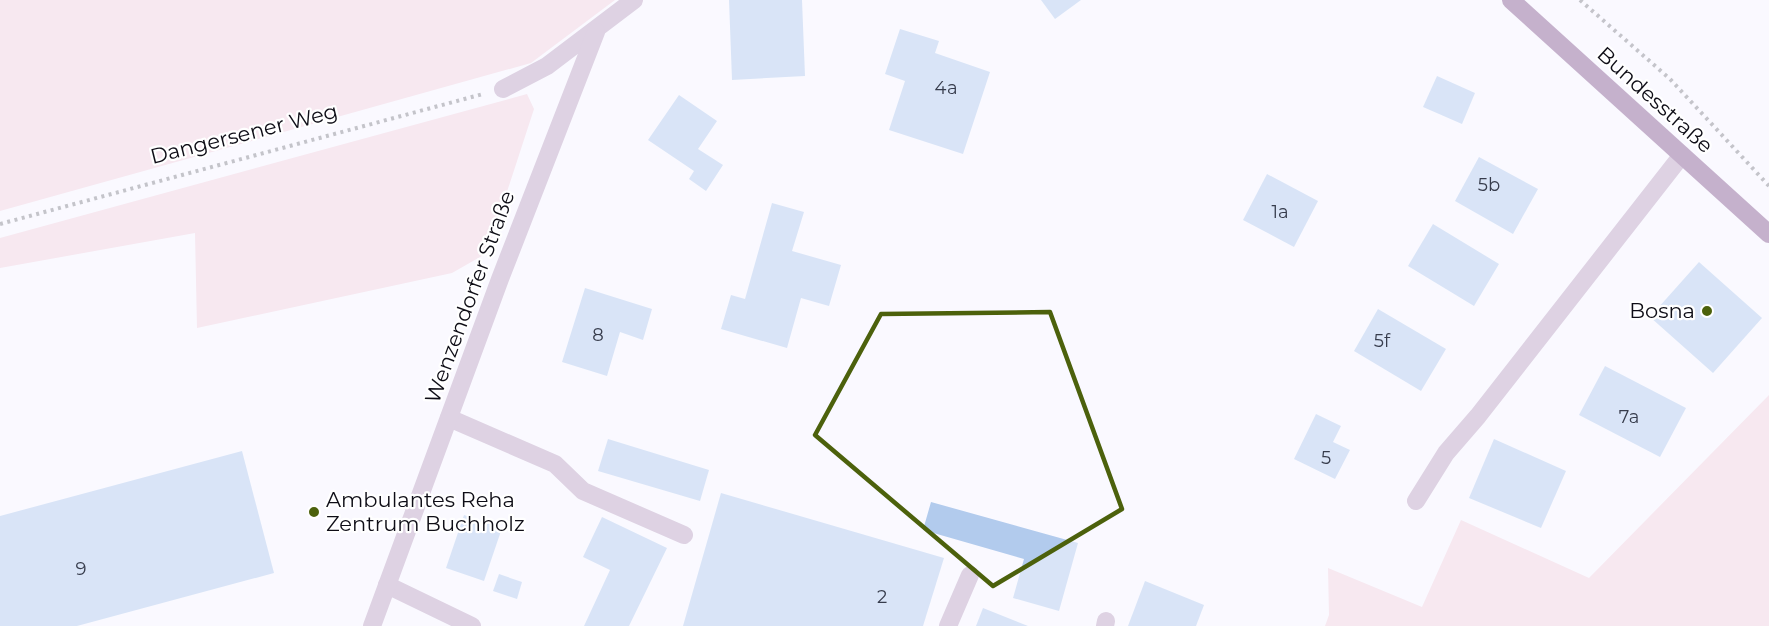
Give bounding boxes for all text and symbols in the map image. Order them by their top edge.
street label: Bundesstraße [1592,41,1718,158]
house number: 4a [934,77,958,99]
street label: Dangersener Weg [148,98,340,169]
house number: 5b [1478,174,1500,196]
street label: Wenzendorfer Straße [419,187,520,406]
house number: 1a [1271,201,1289,223]
place label: Bosna [1629,298,1695,323]
marker: Bosna [1700,304,1714,318]
house number: 8 [592,324,604,346]
house number: 5f [1374,330,1391,352]
house number: 7a [1619,406,1639,428]
house number: 5 [1321,447,1331,469]
place label: Ambulantes Reha Zentrum Buchholz [326,487,525,536]
marker: Ambulantes Reha Zentrum Buchholz [307,505,321,519]
house number: 9 [76,558,87,580]
house number: 2 [877,586,887,608]

